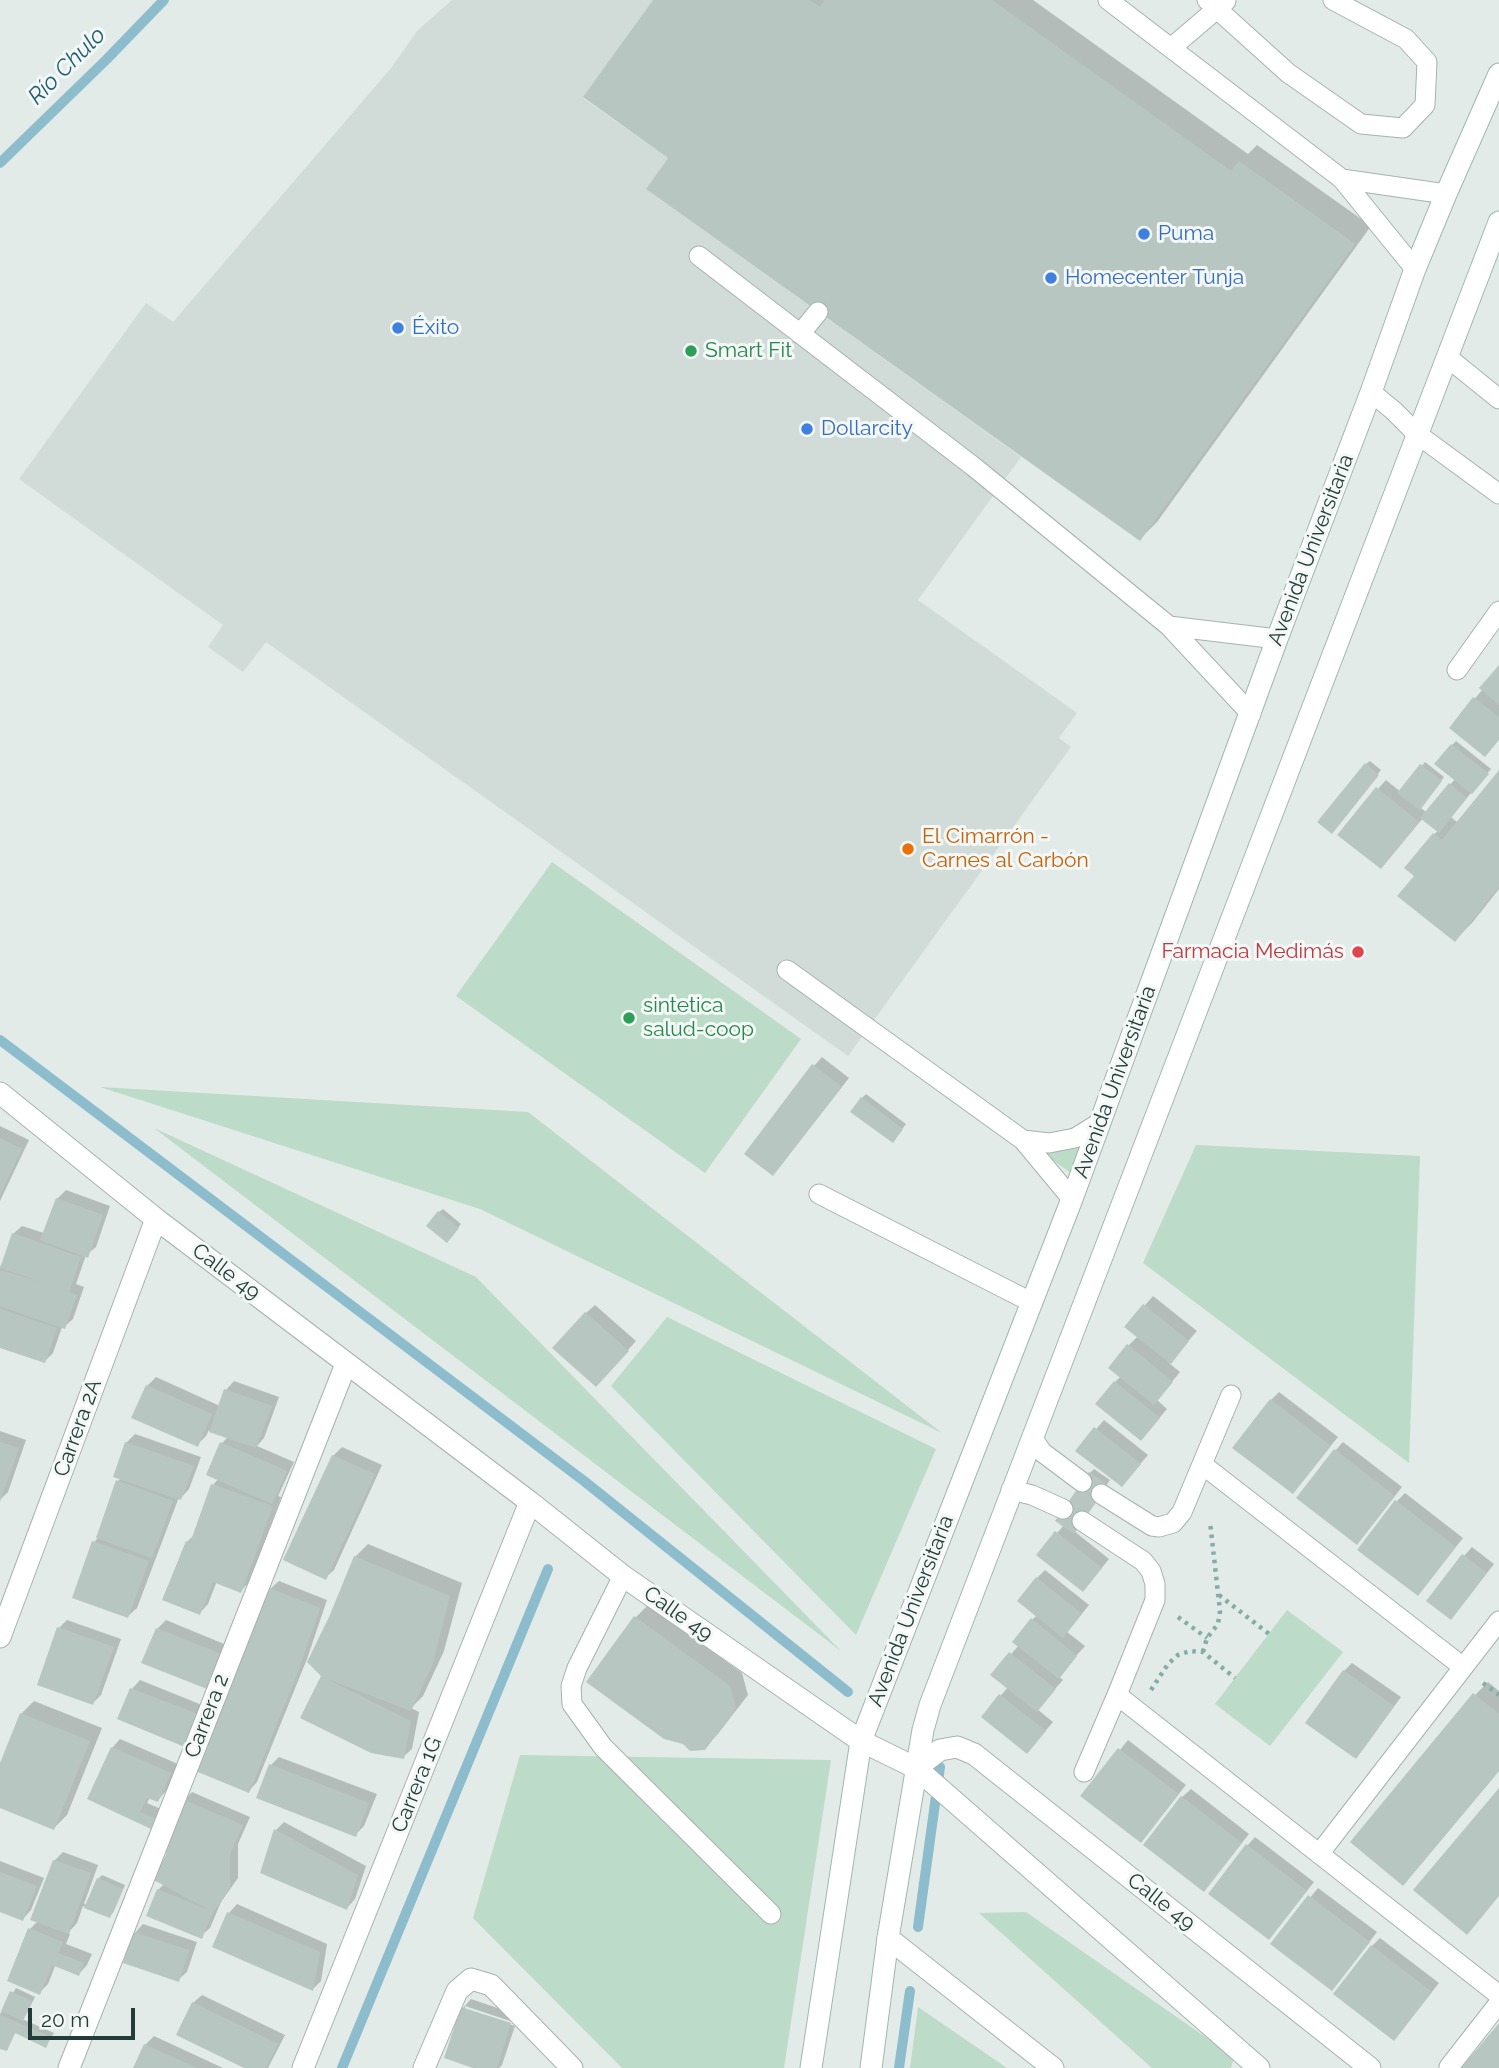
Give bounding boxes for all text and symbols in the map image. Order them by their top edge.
water label: Río Chulo [22,21,112,111]
place label: Puma [1158,221,1214,247]
marker: Puma [1136,226,1152,242]
place label: Homecenter Tunja [1065,265,1244,291]
marker: Homecenter Tunja [1043,270,1059,286]
place label: Éxito [412,315,459,341]
marker: Éxito [390,320,406,336]
place label: Smart Fit [705,338,792,364]
marker: Smart Fit [683,343,699,359]
place label: Dollarcity [821,416,913,442]
marker: Dollarcity [799,421,815,437]
street label: Avenida Universitaria [1263,451,1359,649]
place label: El Cimarrón - Carnes al Carbón [922,824,1089,874]
marker: El Cimarrón - Carnes al Carbón [900,841,916,857]
place label: Farmacia Medimás [1161,939,1344,965]
marker: Farmacia Medimás [1350,944,1366,960]
street label: Avenida Universitaria [1068,982,1162,1182]
place label: sintetica salud-coop [643,993,754,1043]
marker: sintetica salud-coop [621,1010,637,1026]
street label: Calle 49 [187,1238,265,1306]
street label: Carrera 2A [49,1376,107,1480]
street label: Avenida Universitaria [863,1512,959,1710]
street label: Calle 49 [639,1581,717,1647]
street label: Carrera 2 [180,1671,234,1761]
street label: Carrera 1G [386,1734,448,1836]
street label: Calle 49 [1122,1868,1200,1936]
scale bar [32,1994,138,2038]
text: 20 m [41,2007,89,2032]

